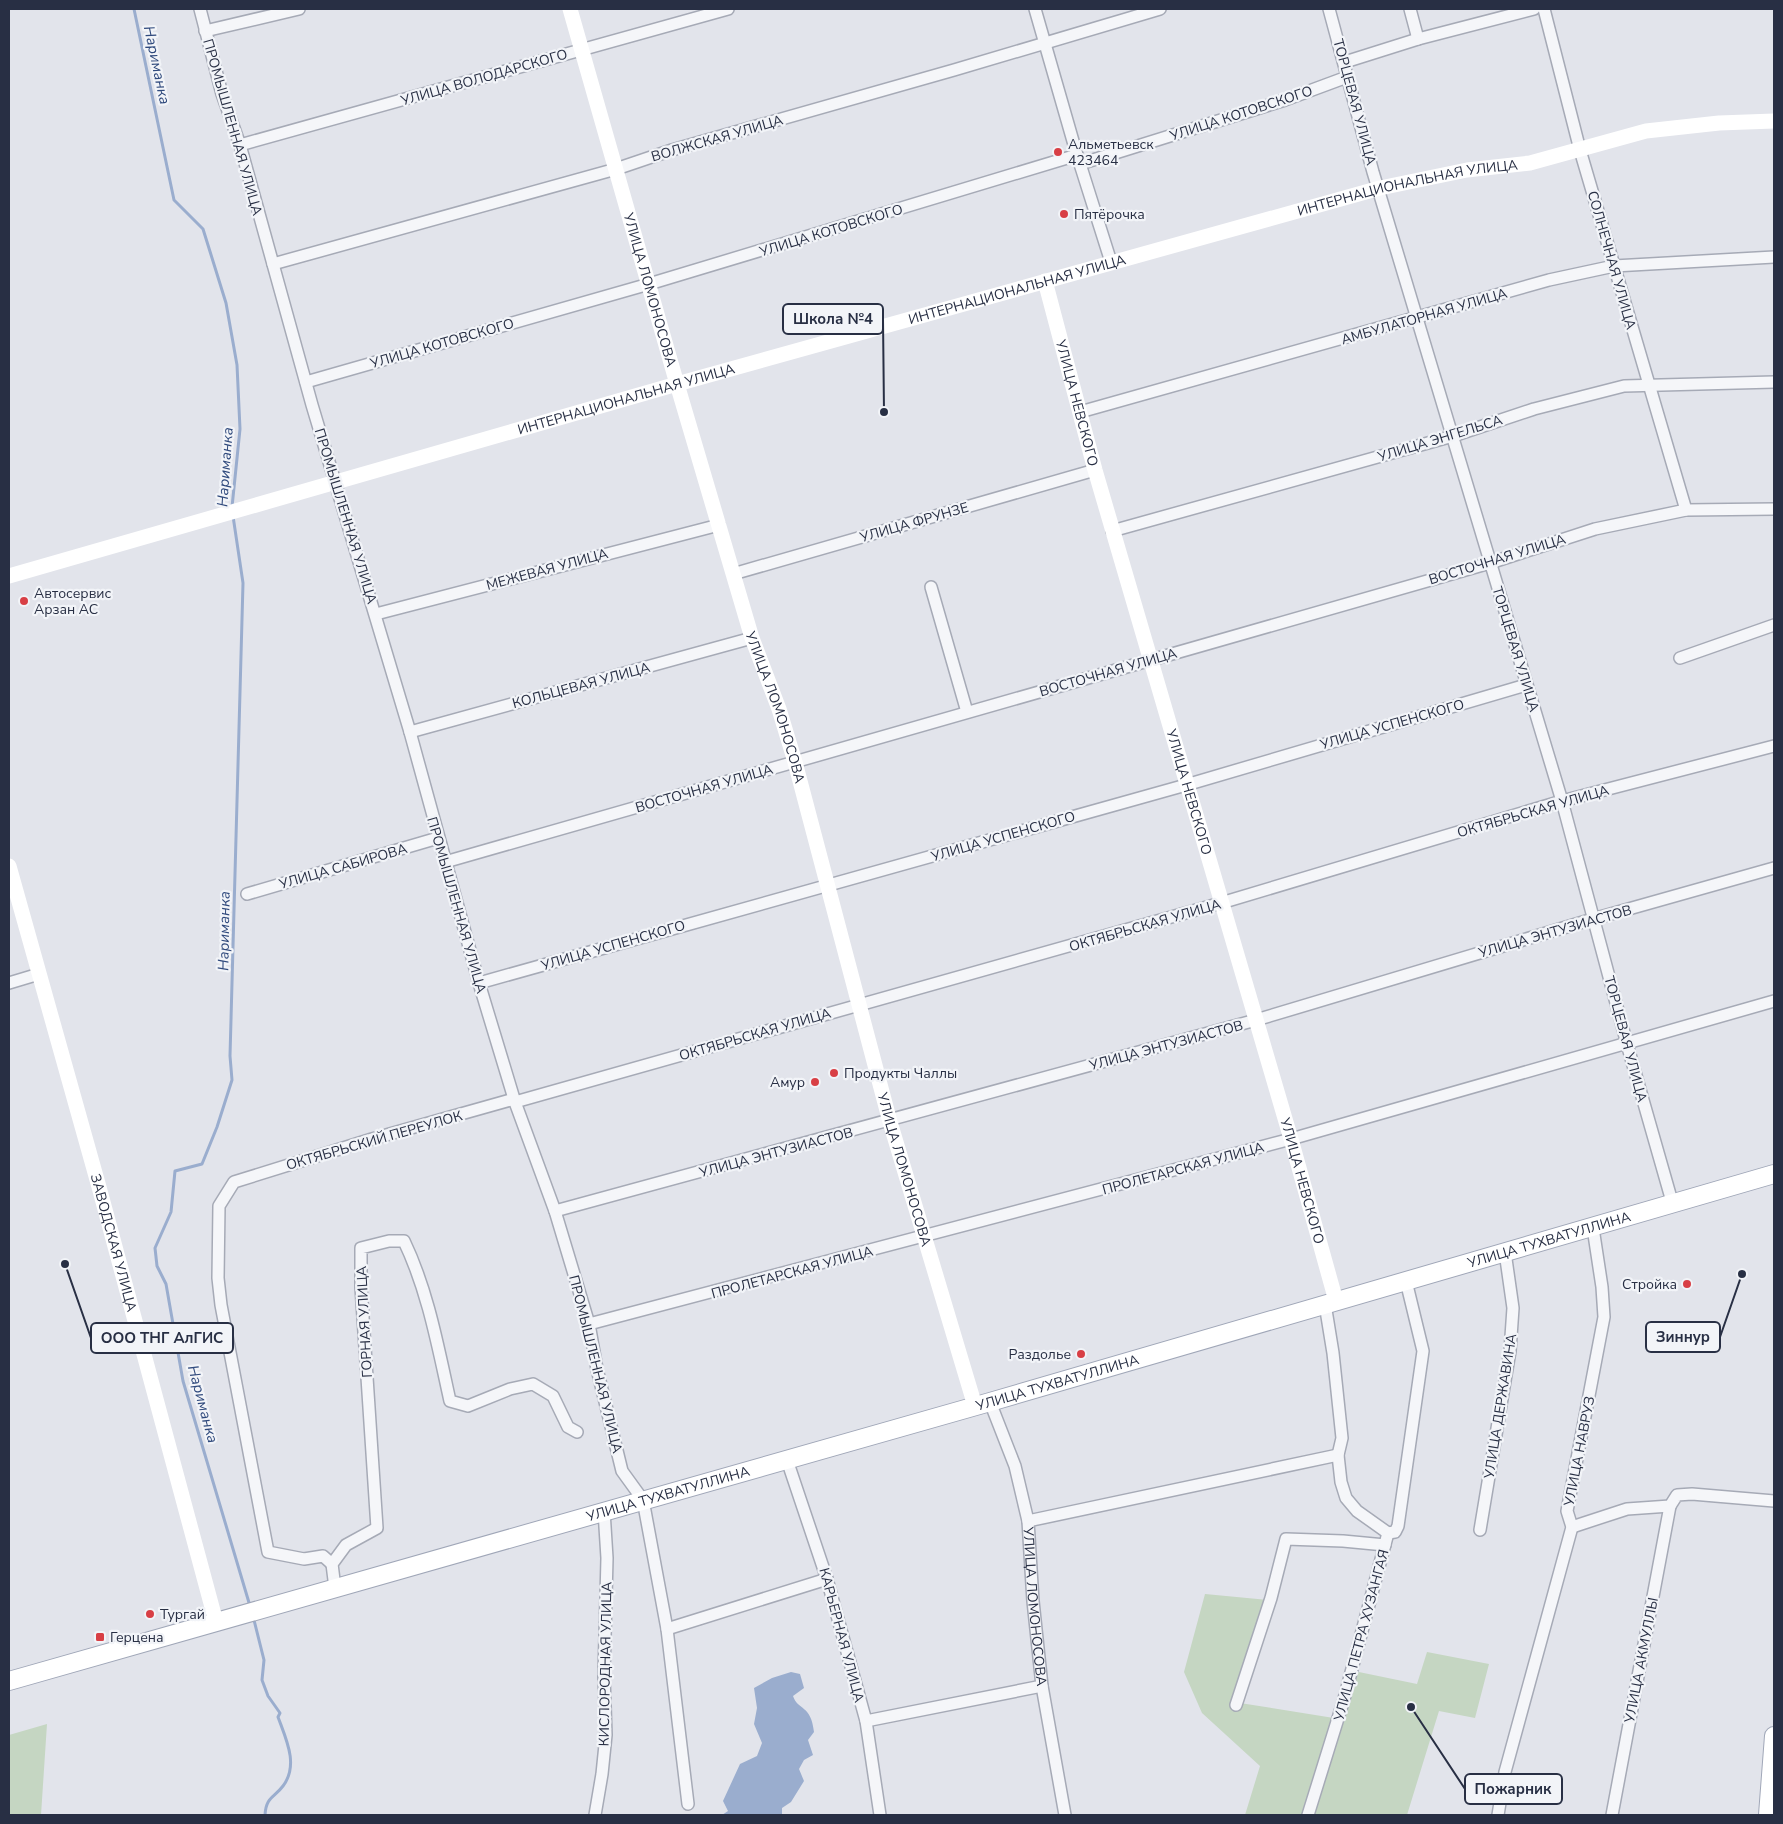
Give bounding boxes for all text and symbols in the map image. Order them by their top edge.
water label: Нариманка [139,24,175,106]
street label: ПРОМЫШЛЕННАЯ УЛИЦА [198,37,267,218]
street label: ТОРЦЕВАЯ УЛИЦА [1328,37,1381,167]
street label: УЛИЦА ВОЛОДАРСКОГО [398,45,570,111]
street label: УЛИЦА КОТОВСКОГО [1166,81,1315,146]
street label: ВОЛЖСКАЯ УЛИЦА [649,111,785,166]
place label: Альметьевск 423464 [1068,135,1154,170]
marker: Альметьевск 423464 [1052,146,1064,158]
street label: ИНТЕРНАЦИОНАЛЬНАЯ УЛИЦА [1295,155,1519,221]
street label: СОЛНЕЧНАЯ УЛИЦА [1583,189,1640,332]
street label: УЛИЦА КОТОВСКОГО [756,200,905,262]
place label: Пятёрочка [1074,205,1145,224]
marker: Пятёрочка [1058,208,1070,220]
street label: УЛИЦА ЛОМОНОСОВА [618,210,681,369]
street label: ИНТЕРНАЦИОНАЛЬНАЯ УЛИЦА [906,250,1128,329]
street label: АМБУЛАТОРНАЯ УЛИЦА [1339,284,1509,349]
callout: Школа №4 [783,304,883,334]
text: Школа №4 [793,309,873,329]
street label: УЛИЦА КОТОВСКОГО [367,314,516,373]
street label: УЛИЦА НЕВСКОГО [1051,337,1103,468]
street label: ИНТЕРНАЦИОНАЛЬНАЯ УЛИЦА [515,359,737,439]
street label: УЛИЦА ЭНГЕЛЬСА [1375,410,1505,467]
water label: Нариманка [212,426,238,508]
street label: ПРОМЫШЛЕННАЯ УЛИЦА [310,426,381,606]
street label: УЛИЦА ФРУНЗЕ [857,498,971,547]
street label: ВОСТОЧНАЯ УЛИЦА [1426,530,1568,589]
street label: МЕЖЕВАЯ УЛИЦА [484,544,610,595]
place label: Автосервис Арзан АС [34,584,111,619]
street label: ТОРЦЕВАЯ УЛИЦА [1487,584,1544,714]
marker: Автосервис Арзан АС [18,595,30,607]
street label: УЛИЦА ЛОМОНОСОВА [740,628,809,785]
street label: ВОСТОЧНАЯ УЛИЦА [1037,644,1179,701]
street label: КОЛЬЦЕВАЯ УЛИЦА [510,658,652,713]
street label: УЛИЦА УСПЕНСКОГО [1317,695,1466,754]
street label: УЛИЦА НЕВСКОГО [1161,726,1216,857]
street label: ВОСТОЧНАЯ УЛИЦА [633,760,775,817]
street label: ОКТЯБРЬСКАЯ УЛИЦА [1455,781,1611,842]
street label: УЛИЦА УСПЕНСКОГО [928,807,1077,866]
street label: ПРОМЫШЛЕННАЯ УЛИЦА [422,815,491,996]
street label: УЛИЦА САБИРОВА [276,839,409,894]
water label: Нариманка [213,891,235,971]
street label: ОКТЯБРЬСКАЯ УЛИЦА [1067,895,1223,956]
street label: УЛИЦА ЭНТУЗИАСТОВ [1475,900,1634,963]
street label: УЛИЦА УСПЕНСКОГО [538,916,687,975]
street label: ТОРЦЕВАЯ УЛИЦА [1599,974,1652,1104]
street label: ОКТЯБРЬСКАЯ УЛИЦА [677,1004,833,1065]
street label: УЛИЦА ЭНТУЗИАСТОВ [1086,1016,1245,1075]
place label: Продукты Чаллы [844,1064,957,1083]
marker: Продукты Чаллы [828,1067,840,1079]
place label: Амур [770,1073,805,1092]
marker: Амур [809,1076,821,1088]
street label: УЛИЦА ЛОМОНОСОВА [872,1090,936,1249]
street label: ОКТЯБРЬСКИЙ ПЕРЕУЛОК [284,1106,464,1175]
street label: УЛИЦА НЕВСКОГО [1275,1115,1329,1246]
street label: УЛИЦА ЭНТУЗИАСТОВ [696,1123,855,1182]
street label: ПРОЛЕТАРСКАЯ УЛИЦА [1100,1138,1266,1199]
street label: ЗАВОДСКАЯ УЛИЦА [86,1172,141,1314]
street label: УЛИЦА ТУХВАТУЛЛИНА [1464,1207,1633,1273]
street label: ПРОЛЕТАРСКАЯ УЛИЦА [709,1242,875,1303]
street label: ГОРНАЯ УЛИЦА [352,1266,377,1378]
street label: ПРОМЫШЛЕННАЯ УЛИЦА [564,1273,627,1455]
place label: Стройка [1622,1275,1677,1294]
marker: Стройка [1681,1278,1693,1290]
callout: Зиннур [1646,1322,1720,1352]
callout: ООО ТНГ АлГИС [91,1323,233,1353]
text: Зиннур [1656,1327,1710,1347]
text: ООО ТНГ АлГИС [101,1328,223,1348]
street label: УЛИЦА ДЕРЖАВИНА [1479,1332,1521,1481]
place label: Раздолье [1008,1345,1071,1364]
marker: Раздолье [1075,1348,1087,1360]
street label: УЛИЦА ТУХВАТУЛЛИНА [973,1350,1141,1416]
water label: Нариманка [183,1363,223,1445]
street label: УЛИЦА НАВРУЗ [1559,1394,1599,1509]
street label: УЛИЦА ТУХВАТУЛЛИНА [583,1462,752,1527]
street label: УЛИЦА ЛОМОНОСОВА [1018,1525,1051,1687]
street label: УЛИЦА ПЕТРА ХУЗАНГАЯ [1329,1547,1394,1724]
street label: КАРЬЕРНАЯ УЛИЦА [814,1566,869,1705]
street label: КИСЛОРОДНАЯ УЛИЦА [595,1581,616,1747]
street label: УЛИЦА АКМУЛЛЫ [1620,1596,1663,1725]
place label: Тургай [160,1605,205,1624]
marker: Тургай [144,1608,156,1620]
place label: Герцена [110,1628,164,1647]
marker: Герцена [94,1631,106,1643]
callout: Пожарник [1465,1774,1562,1804]
text: Пожарник [1475,1779,1552,1799]

